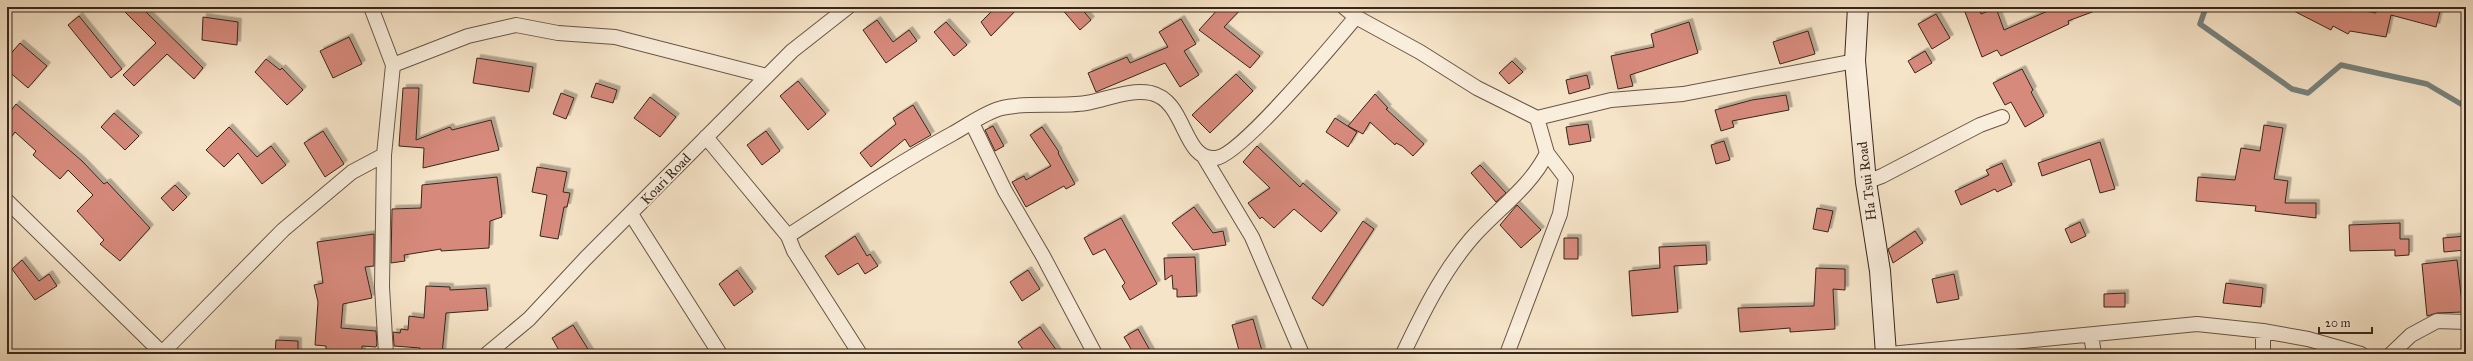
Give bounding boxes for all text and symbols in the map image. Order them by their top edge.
street label: Ha Tsui Road [1854,141,1880,221]
street label: Koari Road [637,150,695,208]
scale bar [2319,309,2372,335]
text: 20 m [2325,316,2351,330]

